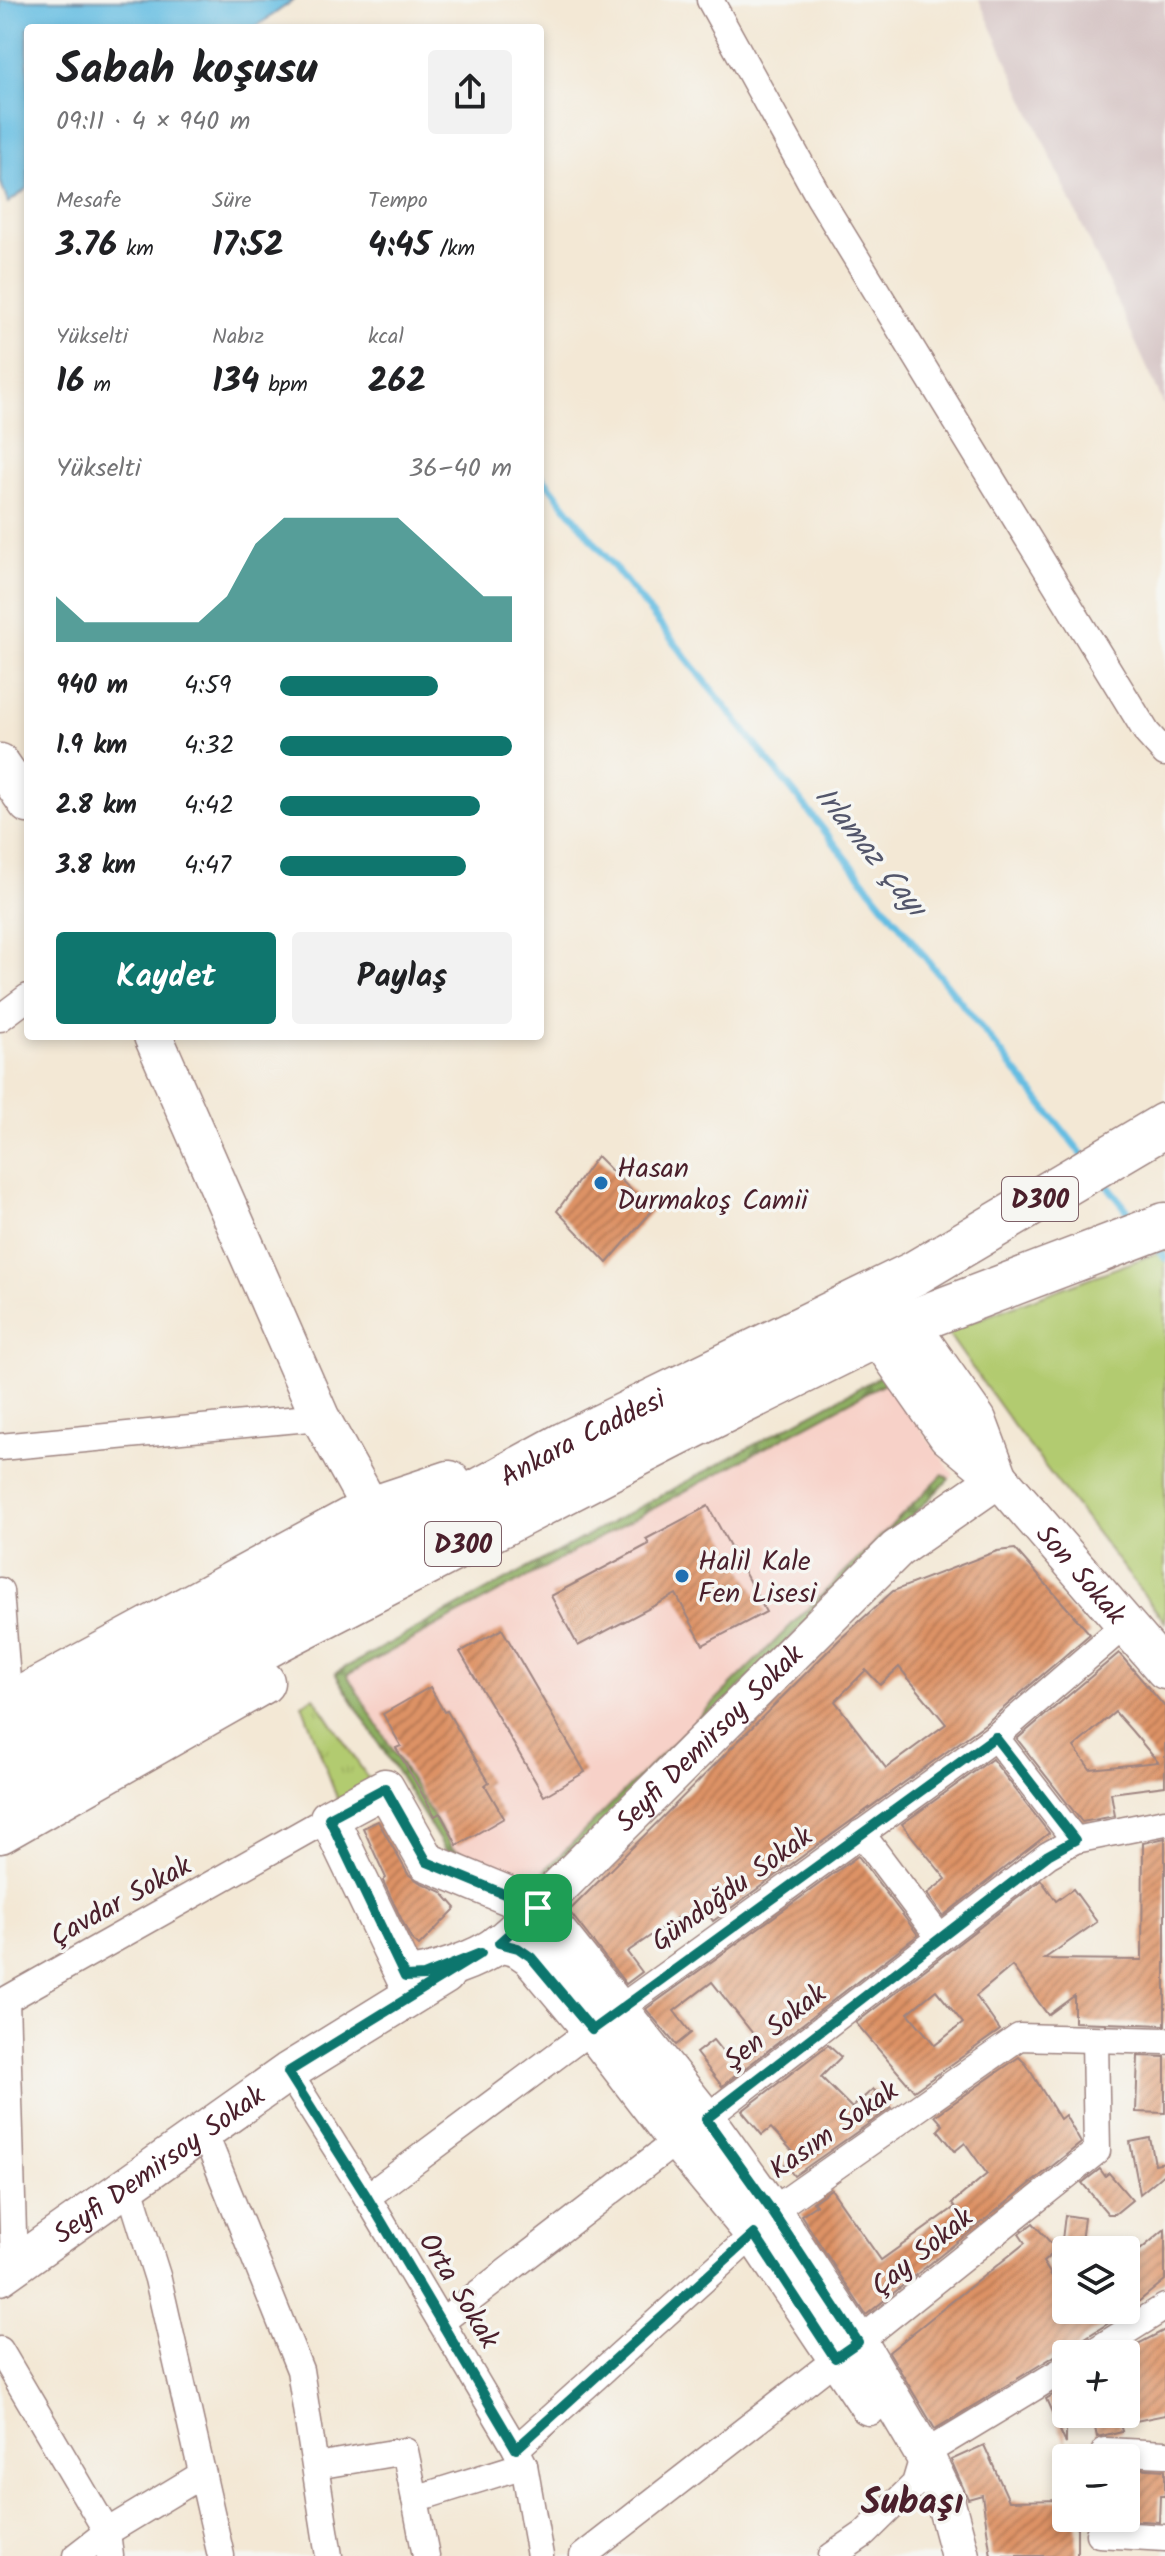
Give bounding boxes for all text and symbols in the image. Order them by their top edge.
text: Sabah koşusu [56,36,317,106]
button: share [428,50,512,134]
text: 09:11 · 4 × 940 m [56,101,250,143]
text: Mesafe [56,184,121,219]
text: Süre [212,184,251,219]
text: Tempo [368,184,428,219]
text: 3.76 [56,219,117,273]
text: 17:52 [212,219,284,273]
text: 4:45 [368,219,431,273]
text: km [117,232,154,267]
text: /km [431,232,475,267]
text: Yükselti [56,320,128,355]
text: Nabız [212,320,264,355]
text: kcal [368,320,404,355]
text: 16 [56,355,85,409]
text: 134 [212,355,259,409]
text: 262 [368,355,426,409]
text: m [85,368,111,403]
text: bpm [259,368,308,403]
text: Yükselti [56,448,141,490]
text: 36–40 m [408,448,512,490]
text: 940 m [56,665,128,707]
text: 4:59 [184,665,231,707]
text: 1.9 km [56,725,127,767]
text: 4:32 [184,725,235,767]
water label: Irlamaz Çayı [801,776,939,930]
text: 2.8 km [56,785,137,827]
text: 4:42 [184,785,234,827]
text: 3.8 km [56,845,136,887]
text: 4:47 [184,845,231,887]
button: Kaydet [56,932,276,1024]
button: Paylaş [292,932,512,1024]
place label: Hasan Durmakoş Camii [617,1147,809,1224]
marker: Hasan Durmakoş Camii [592,1174,610,1192]
road number: D300 [1002,1177,1078,1221]
street label: Ankara Caddesi [492,1378,675,1500]
street label: Son Sokak [1023,1515,1137,1636]
road number: D300 [425,1522,501,1566]
place label: Halil Kale Fen Lisesi [698,1540,818,1617]
marker: Halil Kale Fen Lisesi [673,1567,691,1585]
street label: Seyfi Demirsoy Sokak [605,1634,816,1844]
street label: Gündoğdu Sokak [642,1815,824,1964]
street label: Çavdar Sokak [42,1844,201,1960]
pin [504,1874,572,1942]
icon: arrive [516,1886,560,1930]
street label: Şen Sokak [714,1973,838,2083]
street label: Kasım Sokak [760,2069,909,2192]
street label: Seyfi Demirsoy Sokak [44,2074,276,2257]
street label: Çay Sokak [861,2197,985,2309]
street label: Orta Sokak [405,2225,511,2359]
map controls [1052,2236,1140,2532]
button: layers [1052,2236,1140,2324]
button: + [1052,2340,1140,2428]
button: − [1052,2444,1140,2532]
district label: Subaşı [861,2475,963,2532]

